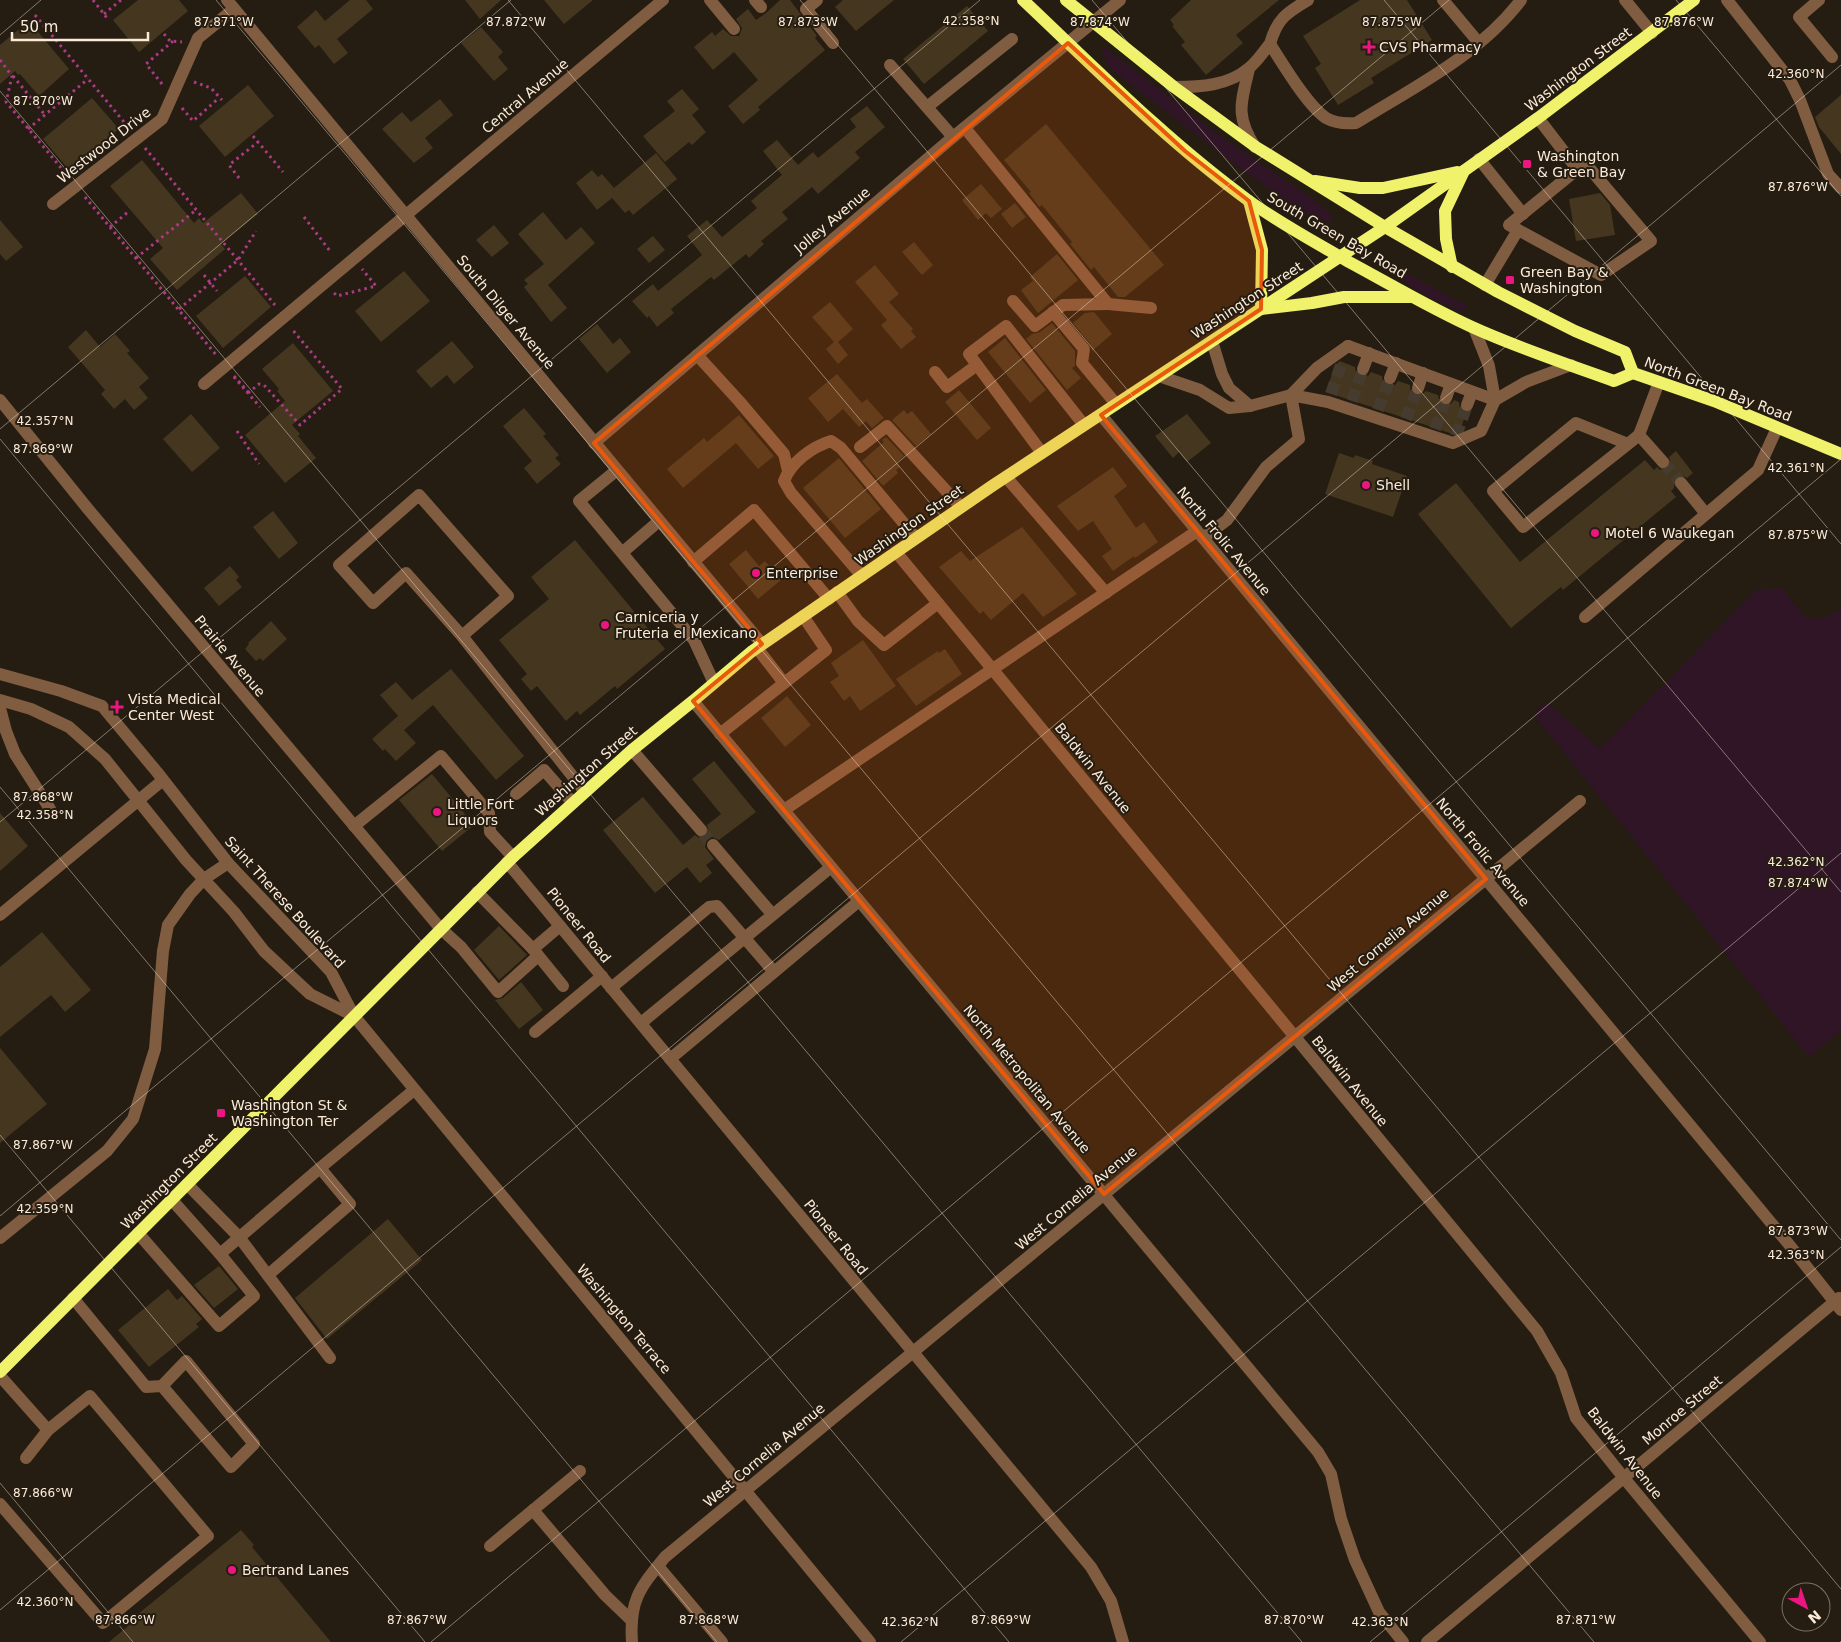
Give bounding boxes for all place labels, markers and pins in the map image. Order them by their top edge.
place label: CVS Pharmacy [1379,39,1481,55]
marker: CVS Pharmacy [1363,41,1375,53]
place label: Washington & Green Bay [1537,148,1626,180]
marker: Washington & Green Bay [1521,158,1533,170]
place label: Green Bay & Washington [1520,264,1609,296]
marker: Green Bay & Washington [1504,274,1516,286]
place label: Shell [1376,477,1410,493]
marker: Shell [1360,479,1372,491]
place label: Motel 6 Waukegan [1605,525,1734,541]
marker: Motel 6 Waukegan [1589,527,1601,539]
place label: Enterprise [766,565,838,581]
marker: Enterprise [750,567,762,579]
place label: Carniceria y Fruteria el Mexicano [615,609,757,641]
marker: Carniceria y Fruteria el Mexicano [599,619,611,631]
place label: Vista Medical Center West [128,691,221,723]
marker: Vista Medical Center West [110,700,124,714]
place label: Little Fort Liquors [447,796,514,828]
marker: Little Fort Liquors [431,806,443,818]
place label: Washington St & Washington Ter [231,1097,348,1129]
marker: Washington St & Washington Ter [215,1107,227,1119]
place label: Bertrand Lanes [242,1562,349,1578]
marker: Bertrand Lanes [226,1564,238,1576]

